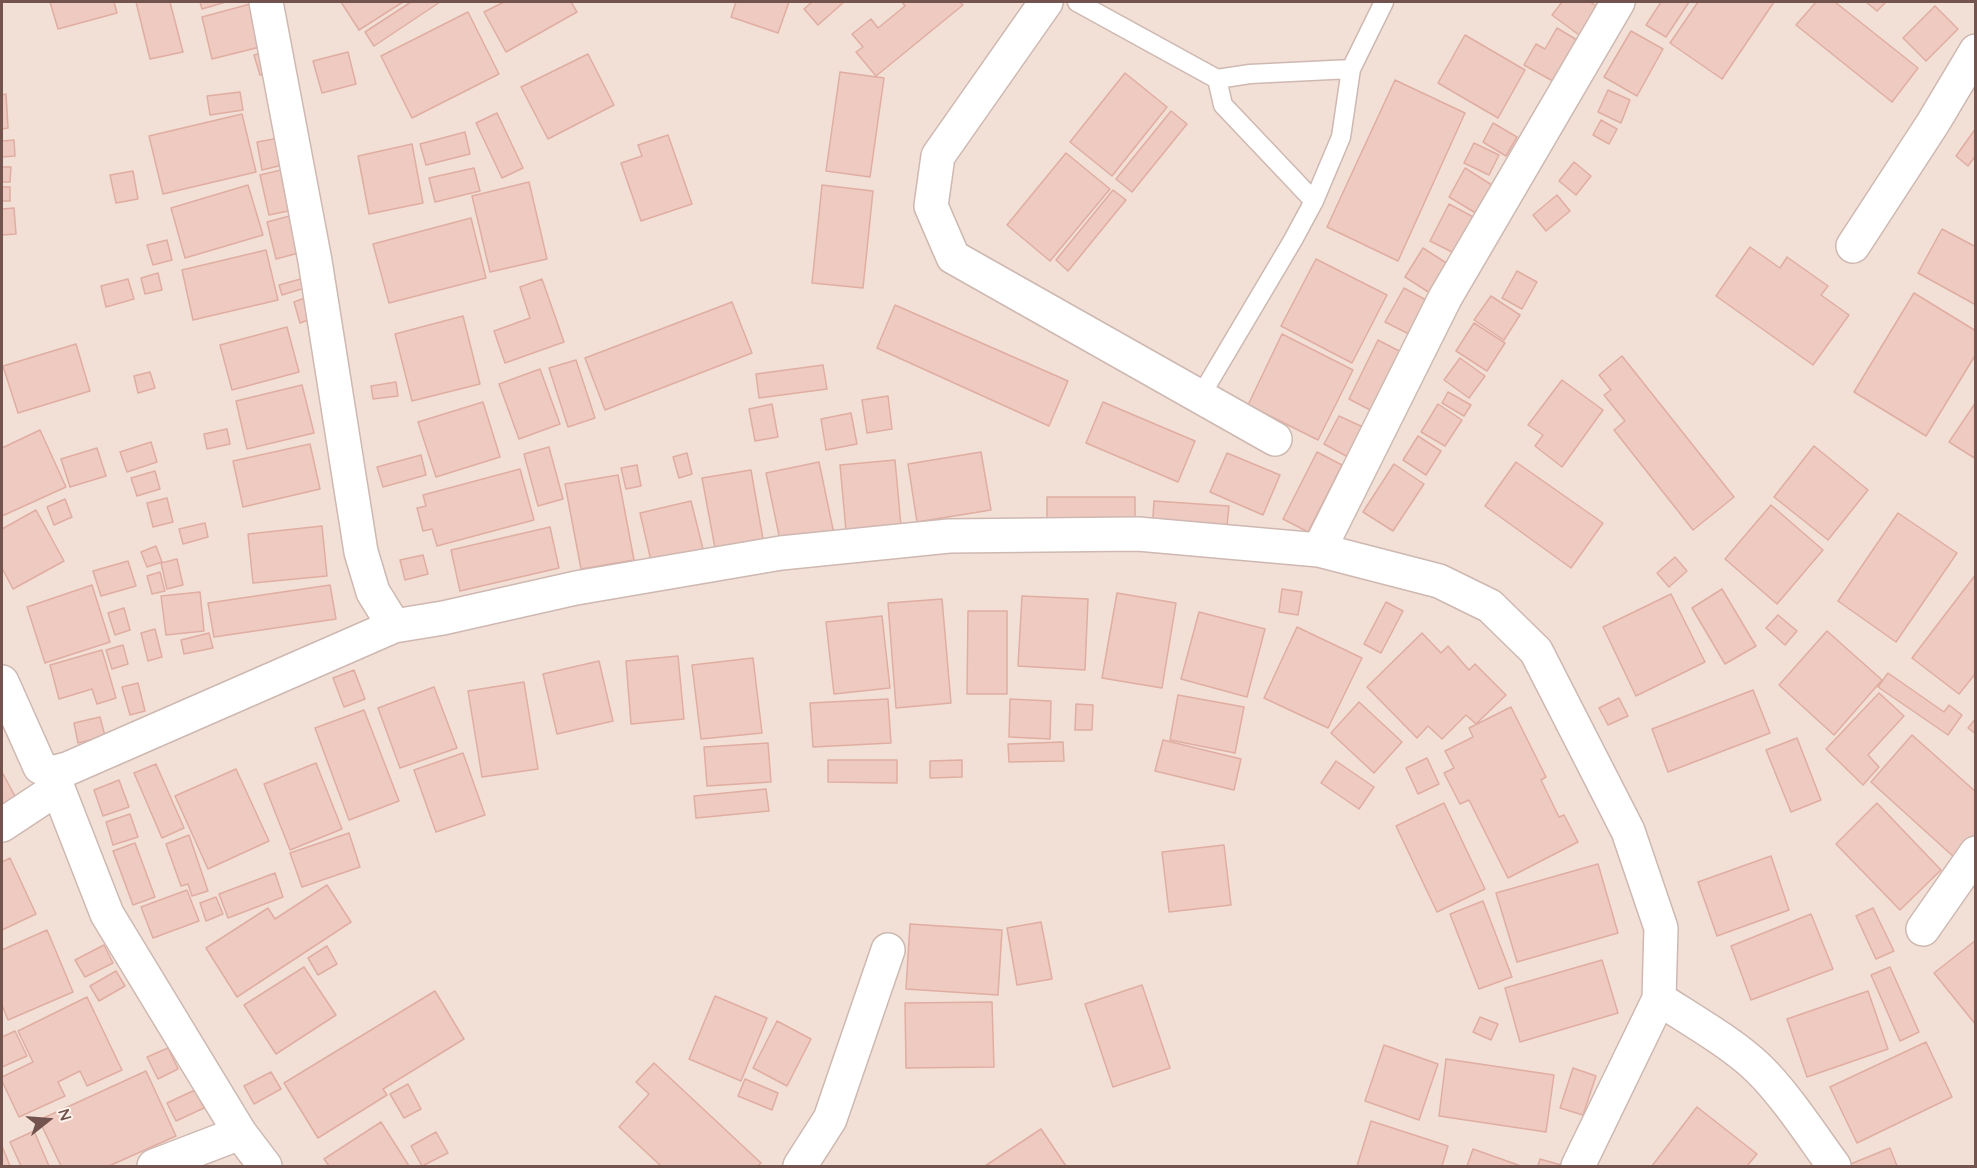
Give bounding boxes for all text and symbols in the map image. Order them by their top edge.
north arrow [18,1090,78,1150]
text: N [54,1106,76,1123]

